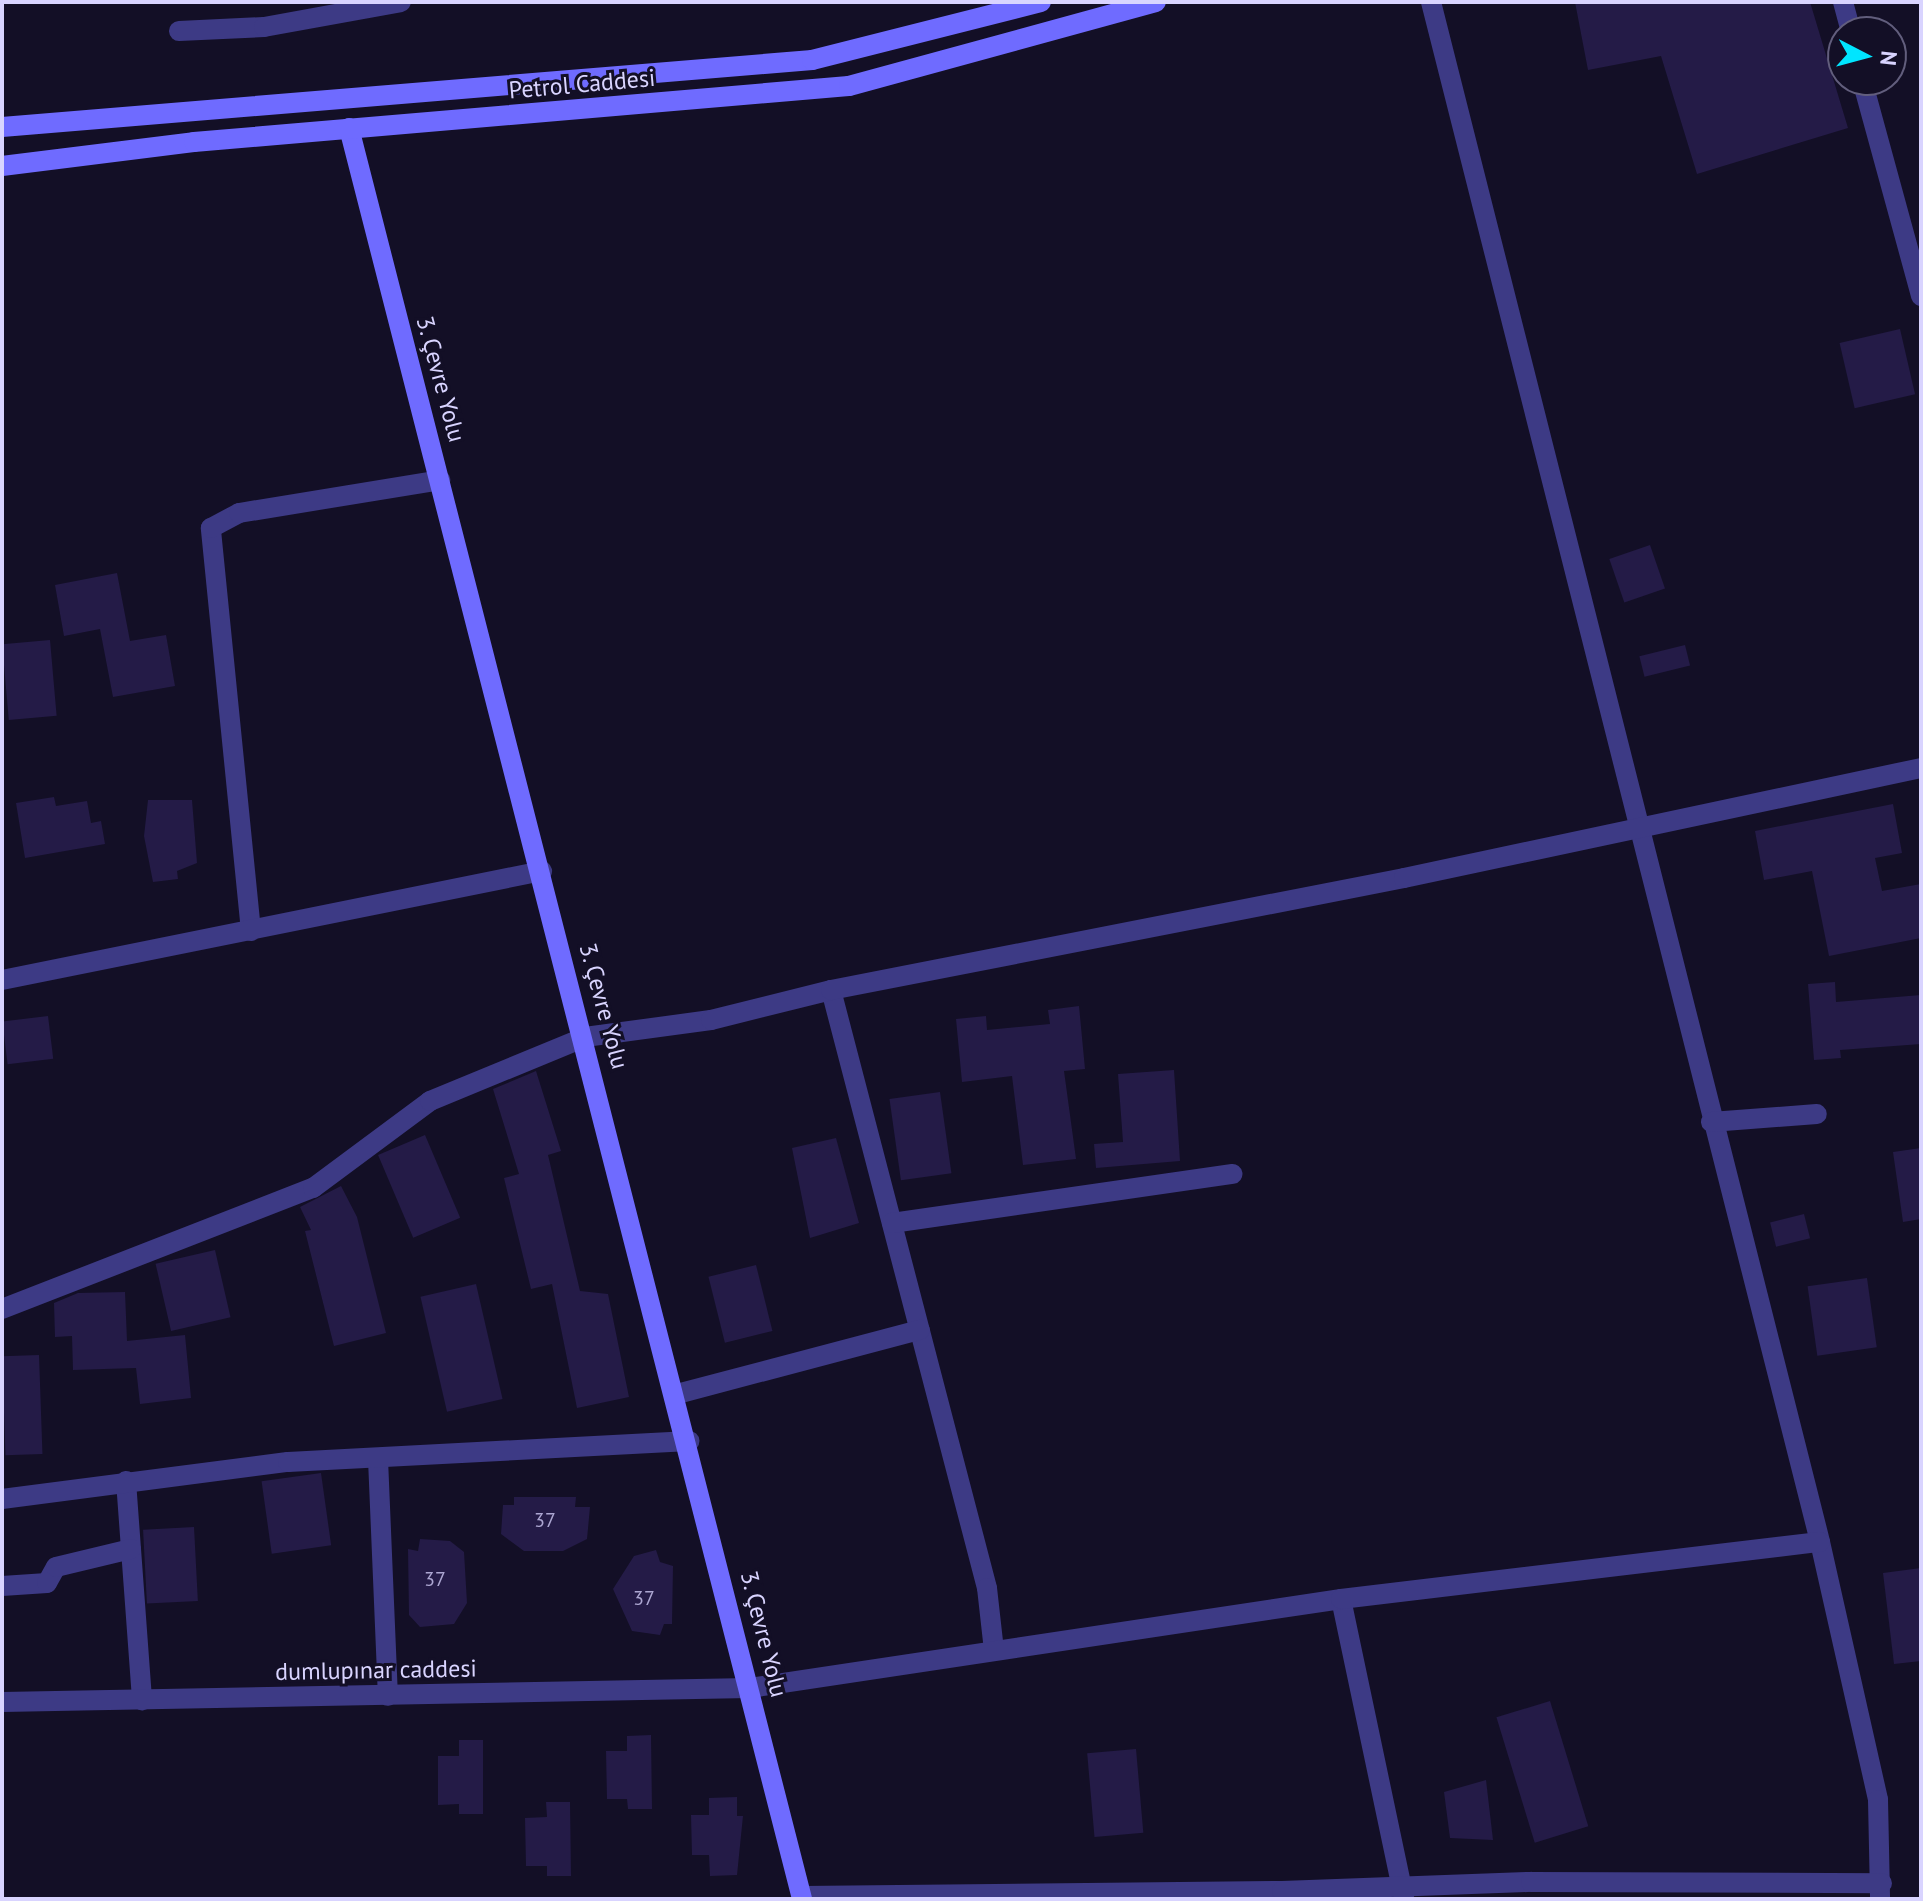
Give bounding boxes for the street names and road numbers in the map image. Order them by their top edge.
street label: Petrol Caddesi [507,63,657,105]
street label: 3. Çevre Yolu [410,312,472,446]
street label: 3. Çevre Yolu [573,939,635,1073]
street label: 3. Çevre Yolu [734,1567,794,1701]
street label: dumlupınar caddesi [275,1654,477,1686]

